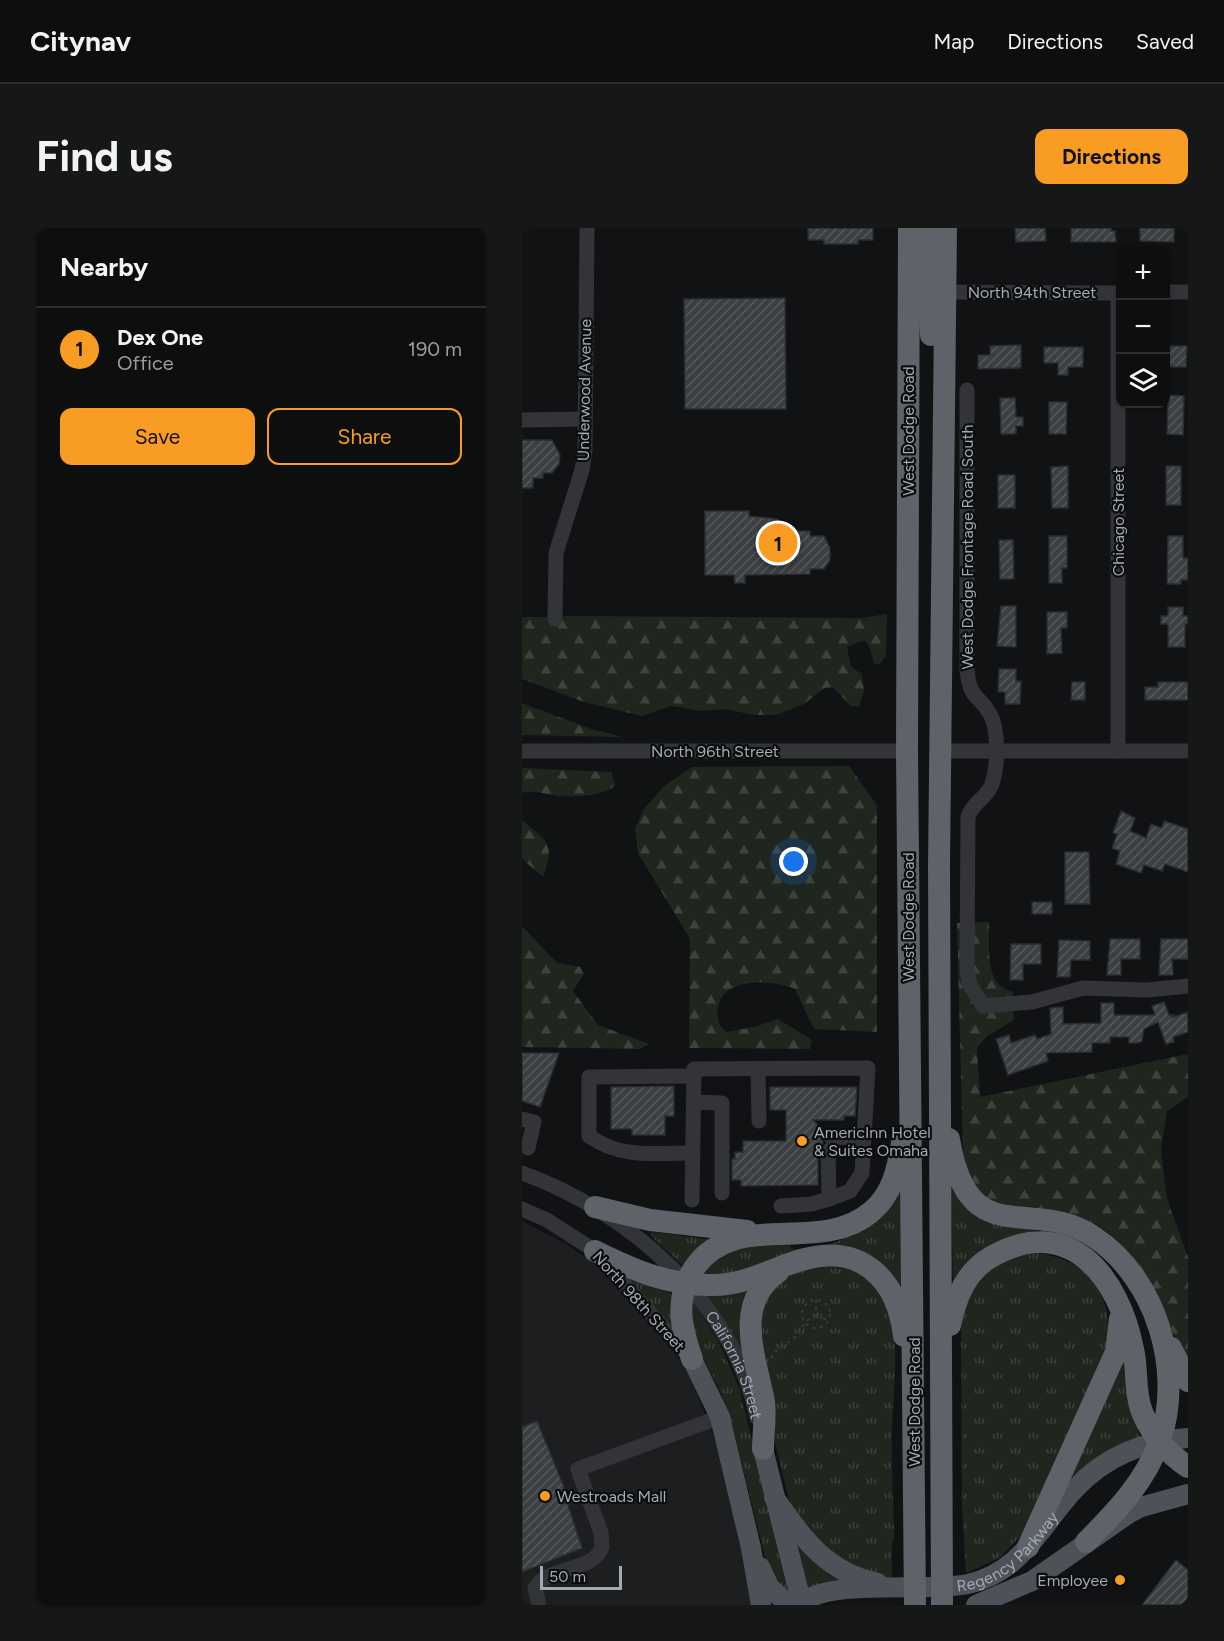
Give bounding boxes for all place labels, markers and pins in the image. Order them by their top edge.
pin: 1 [758,520,798,566]
place label: AmericInn Hotel & Suites Omaha [814,1123,931,1160]
marker: AmericInn Hotel & Suites Omaha [795,1134,809,1148]
place label: Westroads Mall [557,1487,666,1506]
marker: Westroads Mall [538,1489,552,1503]
place label: Employee [1037,1571,1108,1590]
marker: Employee [1113,1573,1127,1587]

